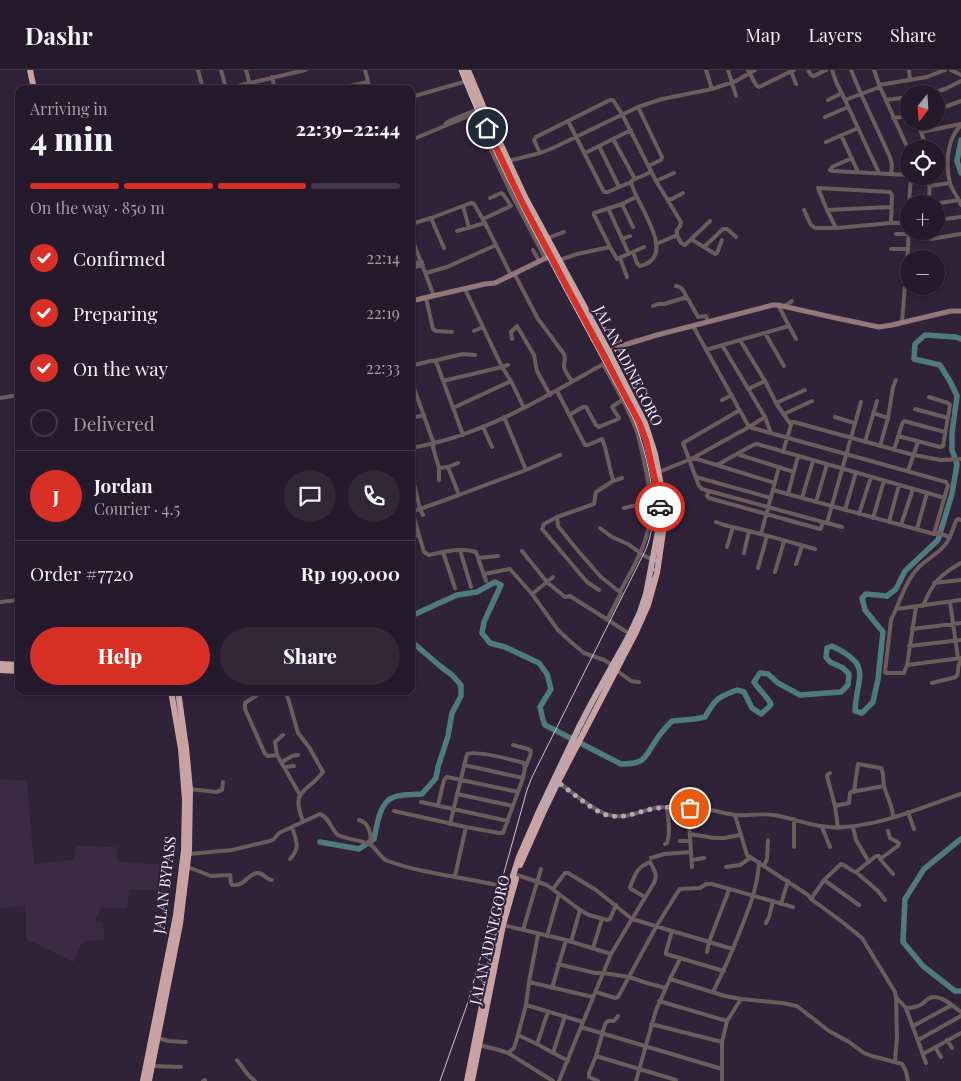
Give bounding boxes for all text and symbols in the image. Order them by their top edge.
text: Dashr [25,19,93,51]
text: Map [745,23,780,47]
text: Layers [808,23,862,47]
text: Share [890,23,936,47]
north arrow [900,85,945,130]
map controls [900,85,945,295]
text: Arriving in [30,98,108,119]
pin [466,107,508,149]
icon: home [473,114,501,142]
text: 22:39–22:44 [296,115,400,141]
text: 4 min [30,116,113,159]
button: locate [900,140,945,185]
button: + [900,195,945,240]
text: On the way · 850 m [30,197,165,218]
icon: check [30,244,58,272]
text: Confirmed [73,245,166,271]
text: 22:14 [367,247,400,268]
button: − [900,250,945,295]
icon: check [30,299,58,327]
text: Preparing [73,300,158,326]
street label: JALAN ADINEGORO [589,301,668,429]
text: 22:19 [366,302,400,323]
icon: check [30,354,58,382]
text: On the way [73,355,168,381]
text: 22:33 [366,357,400,378]
text: Delivered [73,410,155,436]
button: chat [284,470,336,522]
button: phone [348,470,400,522]
text: Jordan [94,472,153,498]
courier [635,482,685,532]
text: J [53,483,59,509]
icon: car [646,493,674,521]
text: Courier · 4.5 [94,498,180,519]
text: Order #7720 [30,560,134,586]
text: Rp 199,000 [301,560,400,586]
button: Help [30,627,210,685]
button: Share [220,627,400,685]
pin [669,787,711,829]
icon: bag [676,794,704,822]
street label: JALAN BYPASS [148,835,180,936]
street label: JALAN ADINEGORO [464,873,514,1008]

